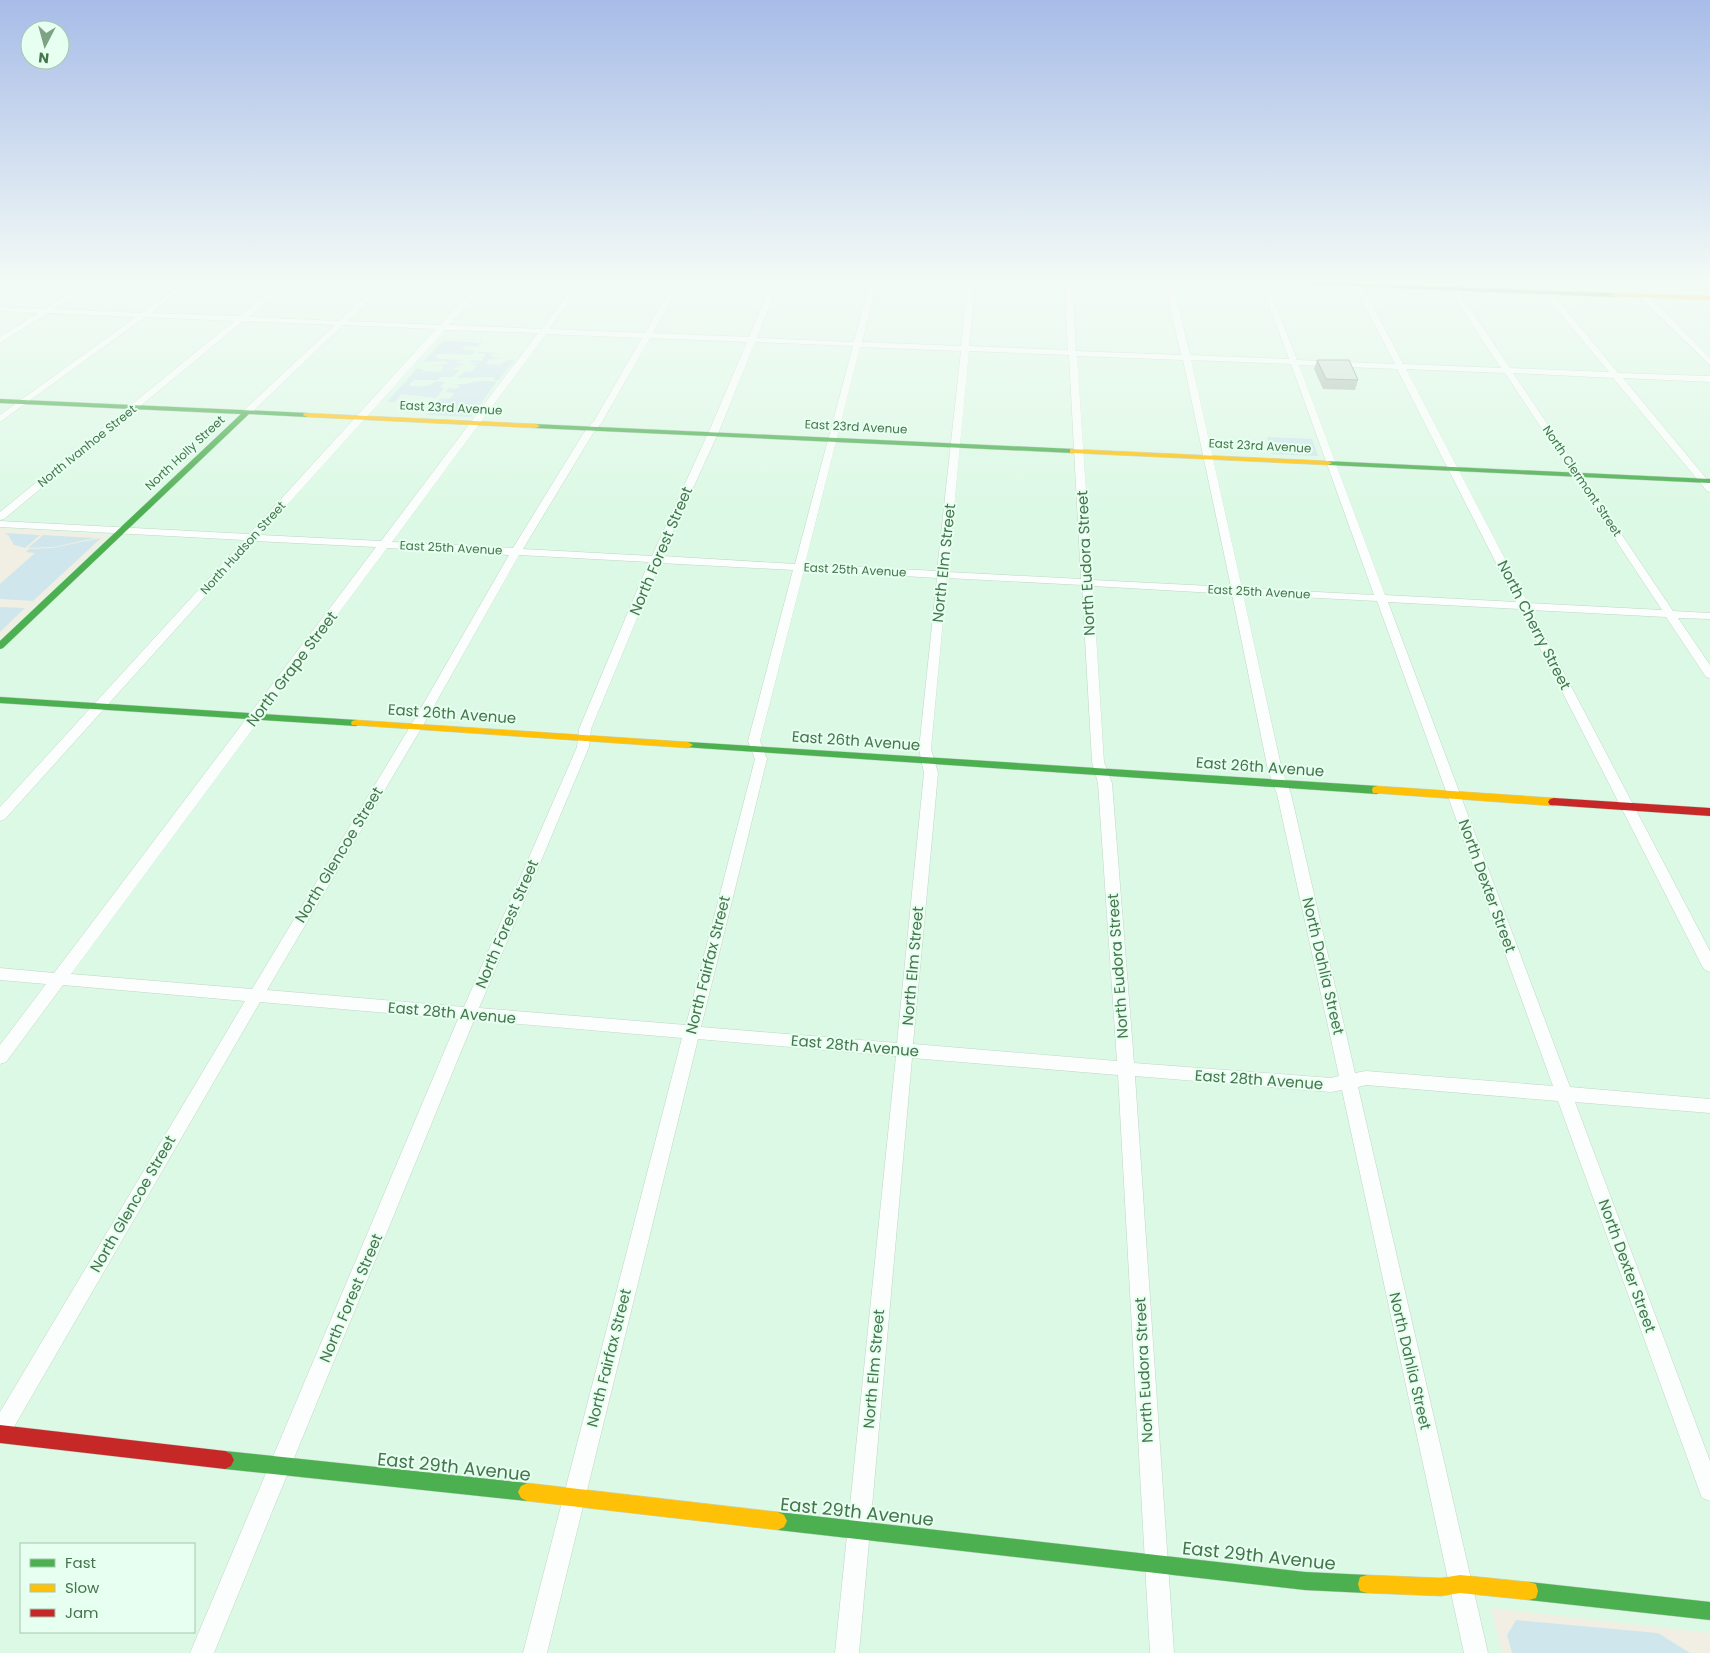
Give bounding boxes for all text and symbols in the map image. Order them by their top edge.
north arrow [20,20,70,70]
text: N [37,47,50,68]
street label: East 23rd Avenue [399,396,503,419]
street label: North Ivanhoe Street [34,400,140,491]
street label: North Holly Street [141,411,228,494]
street label: East 23rd Avenue [804,415,908,438]
street label: North Clermont Street [1539,422,1626,540]
street label: East 23rd Avenue [1208,434,1312,457]
street label: North Forest Street [624,483,697,618]
street label: North Eudora Street [1071,490,1100,636]
street label: North Hudson Street [196,497,289,598]
street label: North Elm Street [927,502,960,624]
street label: East 25th Avenue [399,536,503,559]
street label: North Cherry Street [1493,556,1576,693]
street label: East 25th Avenue [803,558,907,581]
street label: East 25th Avenue [1207,580,1311,603]
street label: North Grape Street [241,607,342,731]
street label: East 26th Avenue [387,699,517,728]
street label: East 26th Avenue [791,726,921,755]
street label: East 26th Avenue [1195,752,1325,781]
street label: North Glencoe Street [290,783,387,927]
street label: North Dexter Street [1454,816,1521,955]
street label: North Forest Street [470,856,543,991]
street label: North Fairfax Street [680,893,735,1036]
street label: North Eudora Street [1102,893,1133,1039]
street label: North Dahlia Street [1297,895,1350,1037]
street label: North Elm Street [897,905,928,1026]
street label: East 28th Avenue [387,996,517,1029]
street label: East 28th Avenue [790,1029,920,1062]
street label: East 28th Avenue [1194,1065,1324,1094]
street label: North Glencoe Street [85,1131,180,1276]
street label: North Dexter Street [1594,1196,1661,1335]
street label: North Forest Street [314,1230,387,1365]
street label: North Fairfax Street [581,1286,636,1429]
street label: North Dahlia Street [1384,1290,1437,1432]
street label: North Eudora Street [1129,1297,1158,1443]
street label: North Elm Street [858,1308,889,1429]
street label: East 29th Avenue [376,1446,532,1487]
street label: East 29th Avenue [779,1491,935,1532]
street label: East 29th Avenue [1181,1535,1337,1576]
legend [20,1543,195,1633]
text: Fast [65,1552,96,1573]
text: Slow [65,1577,100,1598]
text: Jam [65,1602,99,1623]

